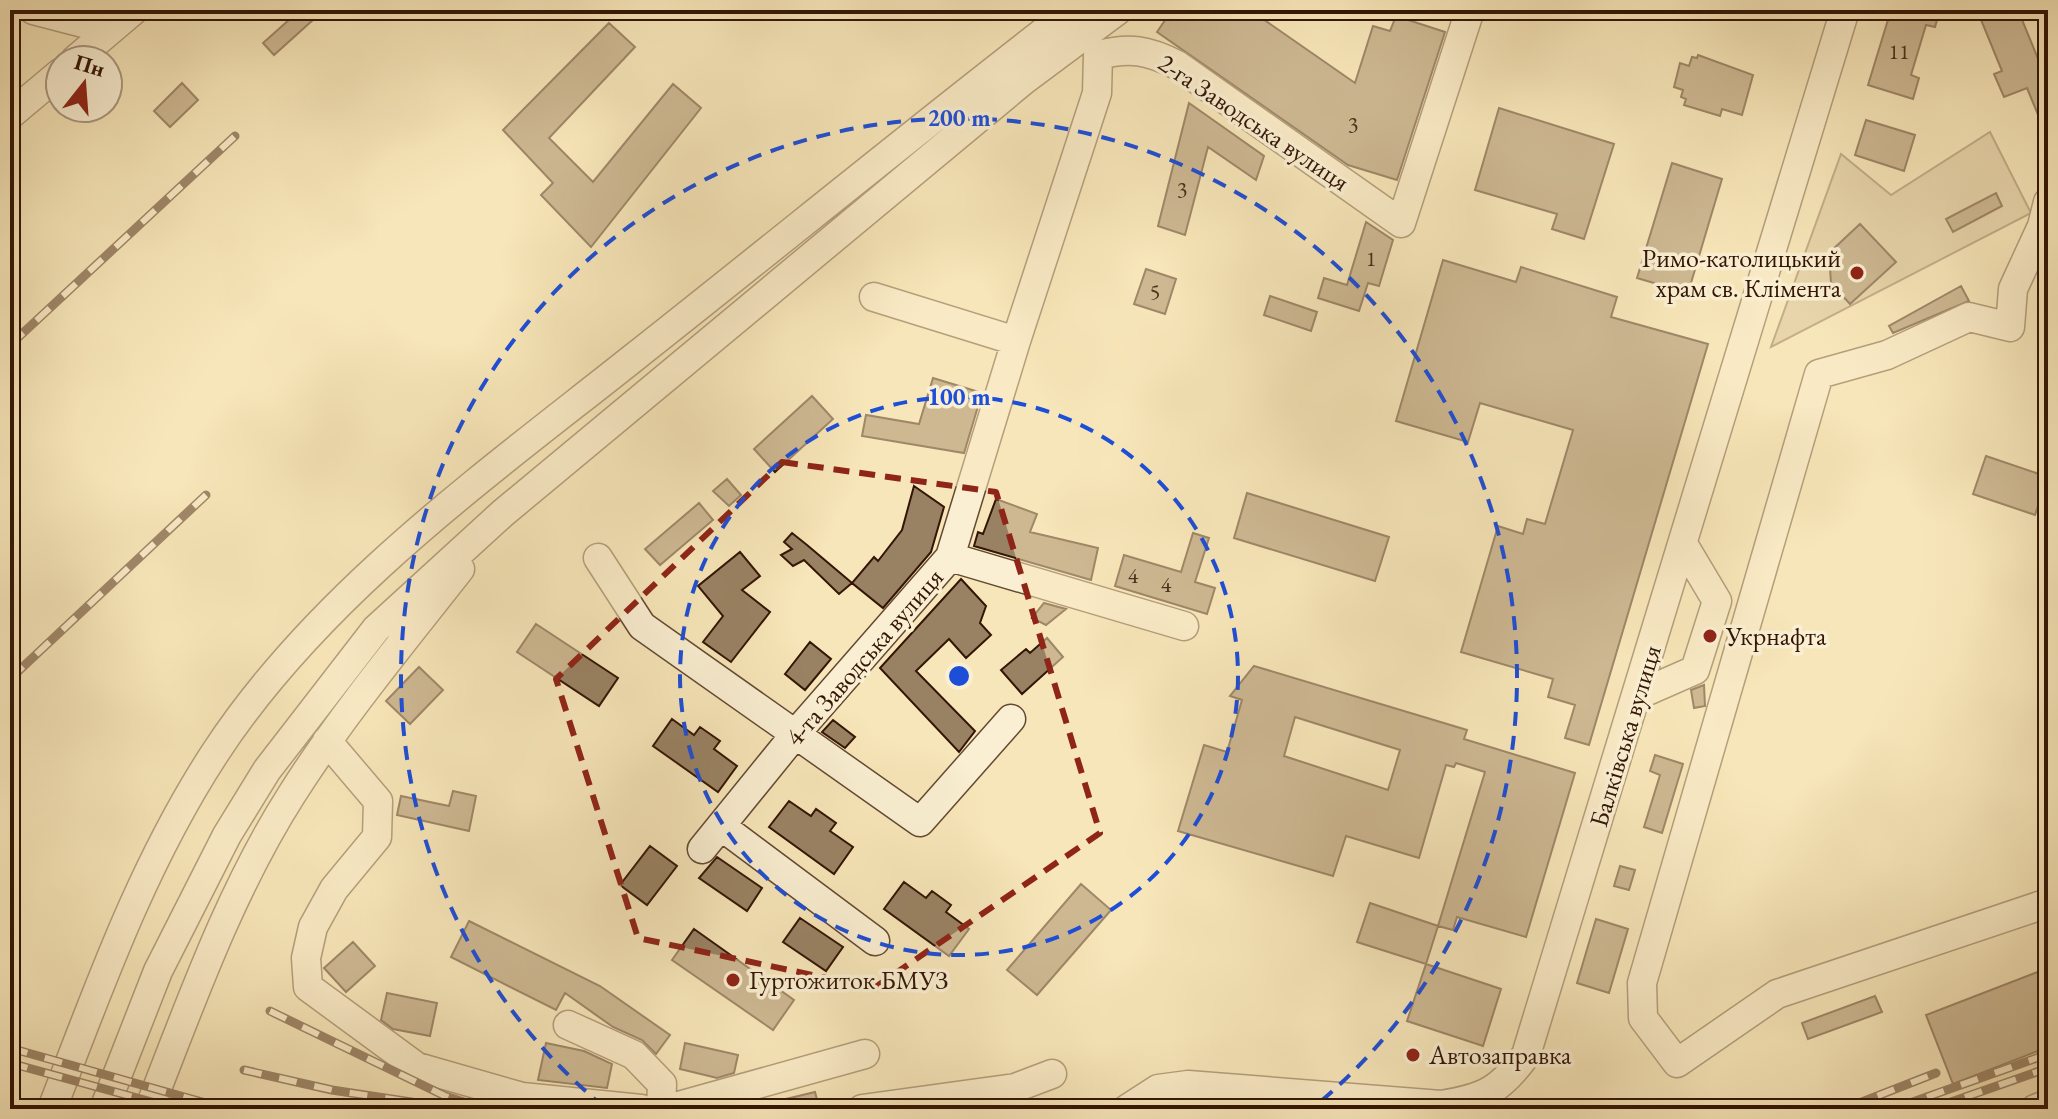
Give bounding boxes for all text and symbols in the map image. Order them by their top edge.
house number: 11 [1888,37,1910,66]
north arrow [44,44,124,124]
street label: 2-га Заводська вулиця [1152,45,1356,199]
text: Пн [71,47,109,84]
text: 200 m [927,102,991,133]
house number: 3 [1348,110,1358,139]
house number: 3 [1177,175,1187,204]
place label: Римо-католицький храм св. Клімента [1642,241,1842,305]
house number: 1 [1366,244,1376,273]
marker: Римо-католицький храм св. Клімента [1848,264,1866,282]
house number: 5 [1150,277,1160,306]
text: 100 m [927,381,991,412]
street label: 4-та Заводська вулиця [777,561,951,753]
house number: 4 [1128,561,1139,590]
house number: 4 [1161,570,1172,599]
place label: Укрнафта [1725,619,1827,653]
marker: Укрнафта [1701,627,1719,645]
street label: Балківська вулиця [1581,641,1669,831]
centre of rings [945,662,973,690]
place label: Гуртожиток БМУЗ [749,963,948,997]
marker: Гуртожиток БМУЗ [724,971,742,989]
place label: Автозаправка [1428,1038,1572,1072]
marker: Автозаправка [1404,1046,1422,1064]

